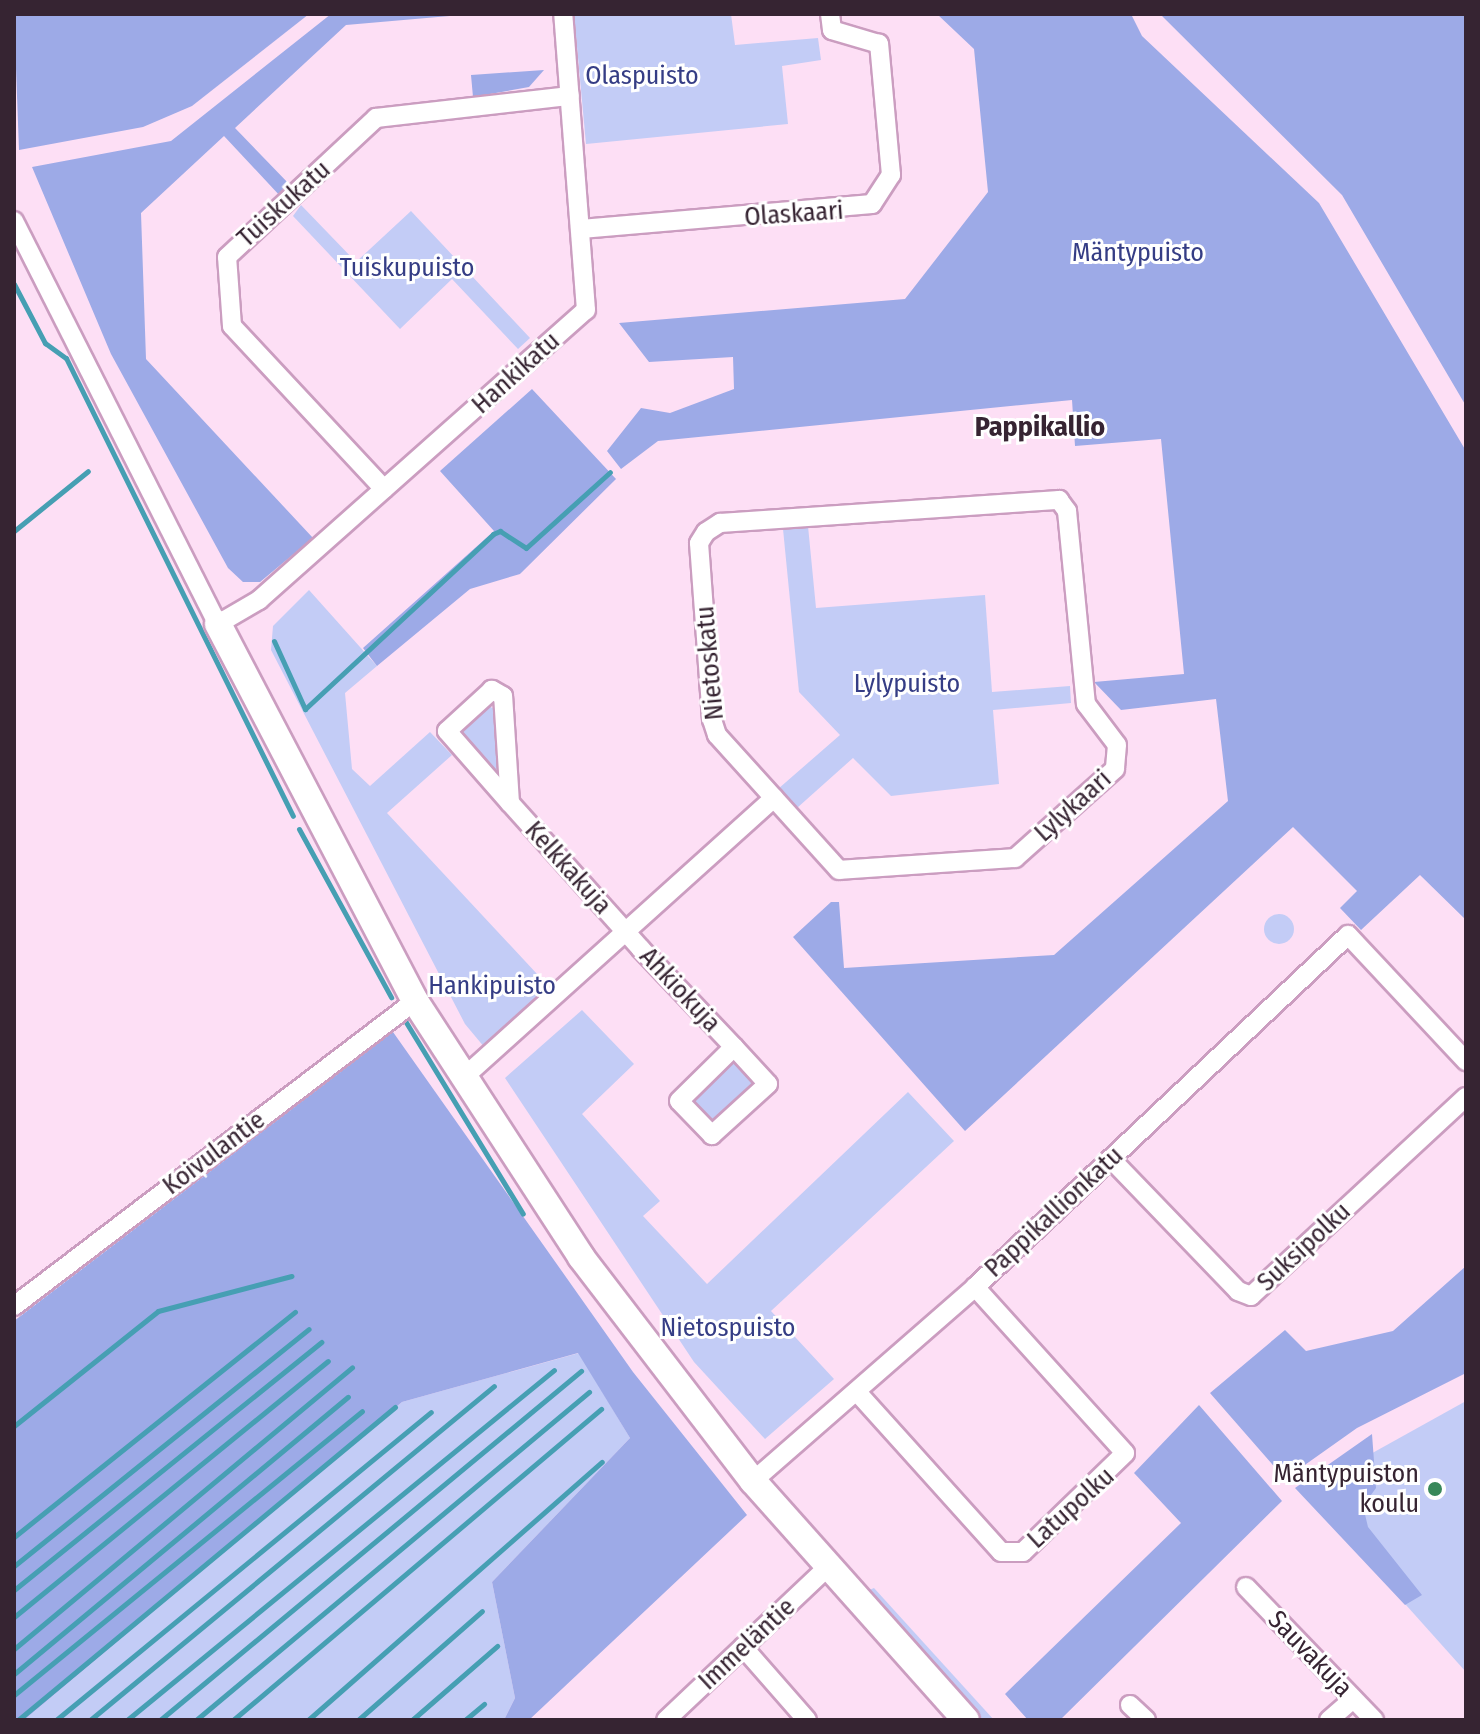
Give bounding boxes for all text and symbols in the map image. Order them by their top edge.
park label: Olaspuisto [585,60,699,92]
street label: Tuiskukatu [231,154,337,254]
street label: Olaskaari [743,195,845,233]
park label: Mäntypuisto [1072,237,1204,269]
park label: Tuiskupuisto [340,252,474,284]
street label: Hankikatu [466,325,566,421]
district label: Pappikallio [975,410,1105,444]
street label: Nietoskatu [689,605,731,721]
park label: Lylypuisto [854,668,960,700]
street label: Lylykaari [1028,764,1118,848]
street label: Kelkkakuja [518,815,618,921]
street label: Ahkiokuja [633,941,727,1039]
park label: Hankipuisto [428,970,556,1002]
street label: Koivulantie [157,1104,271,1202]
street label: Pappikallionkatu [978,1140,1130,1284]
street label: Suksipolku [1251,1196,1357,1298]
park label: Nietospuisto [661,1312,795,1344]
place label: Mäntypuiston koulu [1273,1458,1419,1520]
street label: Latupolku [1021,1461,1121,1555]
marker: Mäntypuiston koulu [1426,1480,1444,1498]
street label: Immeläntie [692,1591,802,1697]
street label: Sauvakuja [1261,1604,1359,1704]

